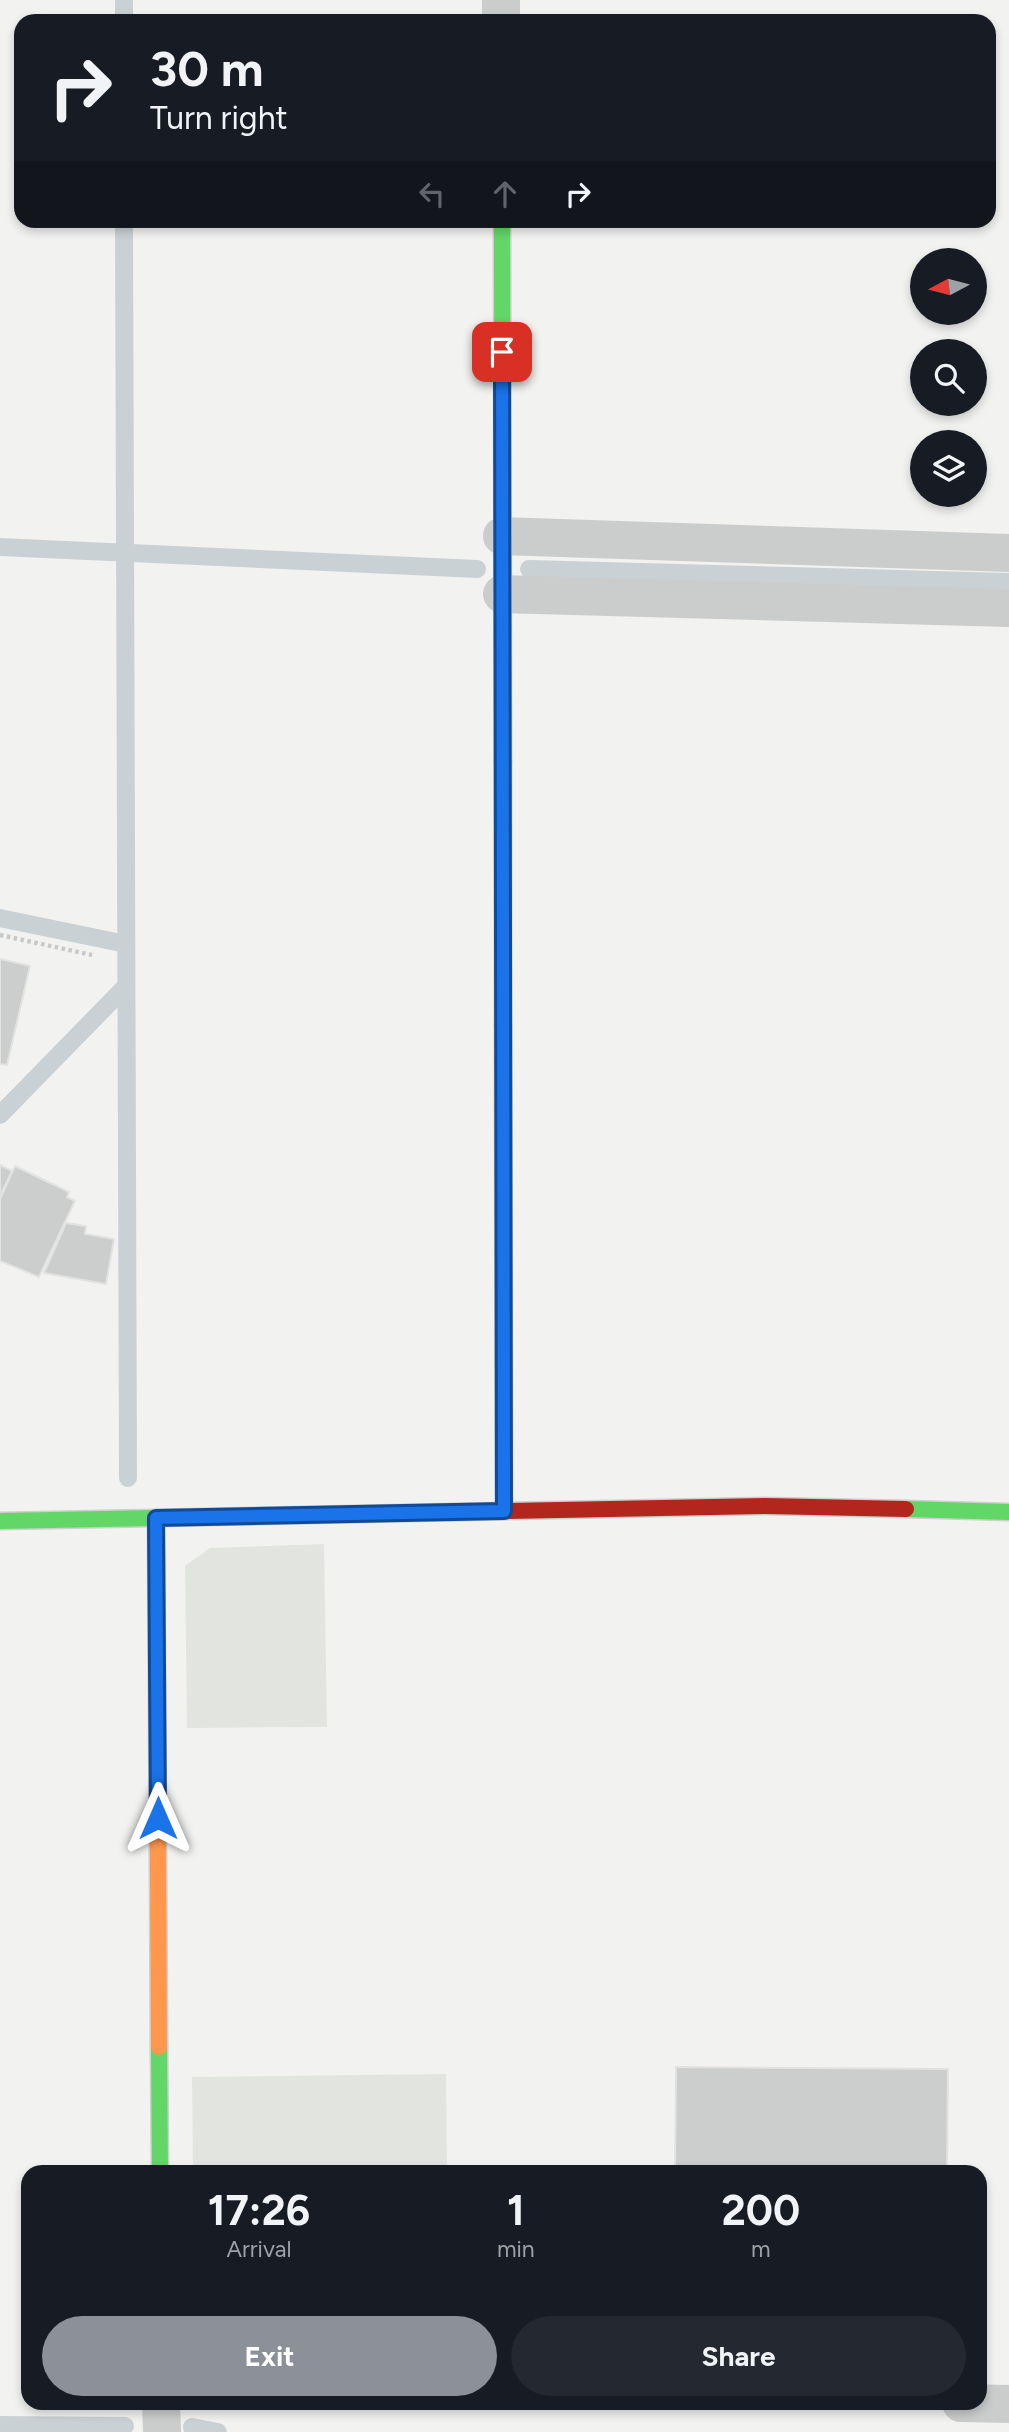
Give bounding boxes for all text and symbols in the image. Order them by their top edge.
text: 30 m [150,39,263,98]
icon: right [35,42,126,133]
text: Turn right [150,99,288,137]
icon: left [413,175,451,213]
icon: ahead [486,175,524,213]
icon: right [559,175,597,213]
north arrow [910,248,987,326]
map controls [910,248,987,507]
pin [472,322,532,382]
icon: arrive [483,333,521,371]
button: search [910,339,987,416]
button: layers [910,430,987,507]
position arrow [121,1781,195,1855]
text: 17:26 [208,2185,310,2236]
text: 1 [507,2185,525,2236]
text: 200 [721,2185,800,2236]
text: Arrival [227,2235,291,2263]
text: min [497,2235,535,2263]
text: m [751,2235,771,2263]
button: Exit [42,2316,497,2396]
button: Share [511,2316,966,2396]

